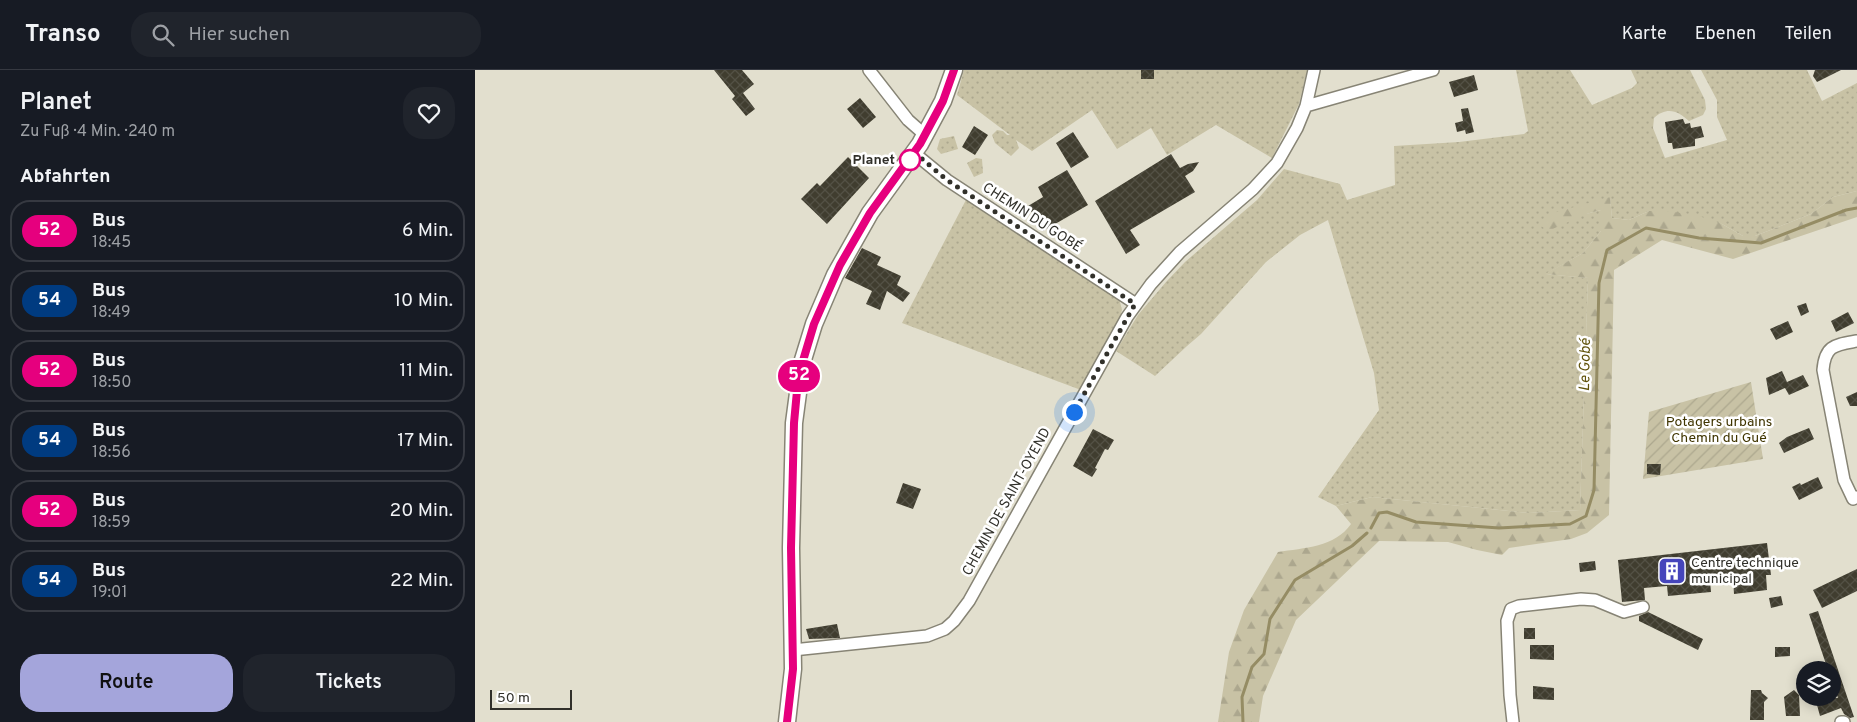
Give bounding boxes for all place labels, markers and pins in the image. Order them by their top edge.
marker: Planet [899,149,921,171]
place label: Planet [853,152,895,169]
place label: Centre technique municipal [1691,555,1799,588]
building icon: Centre technique municipal [1657,556,1687,586]

